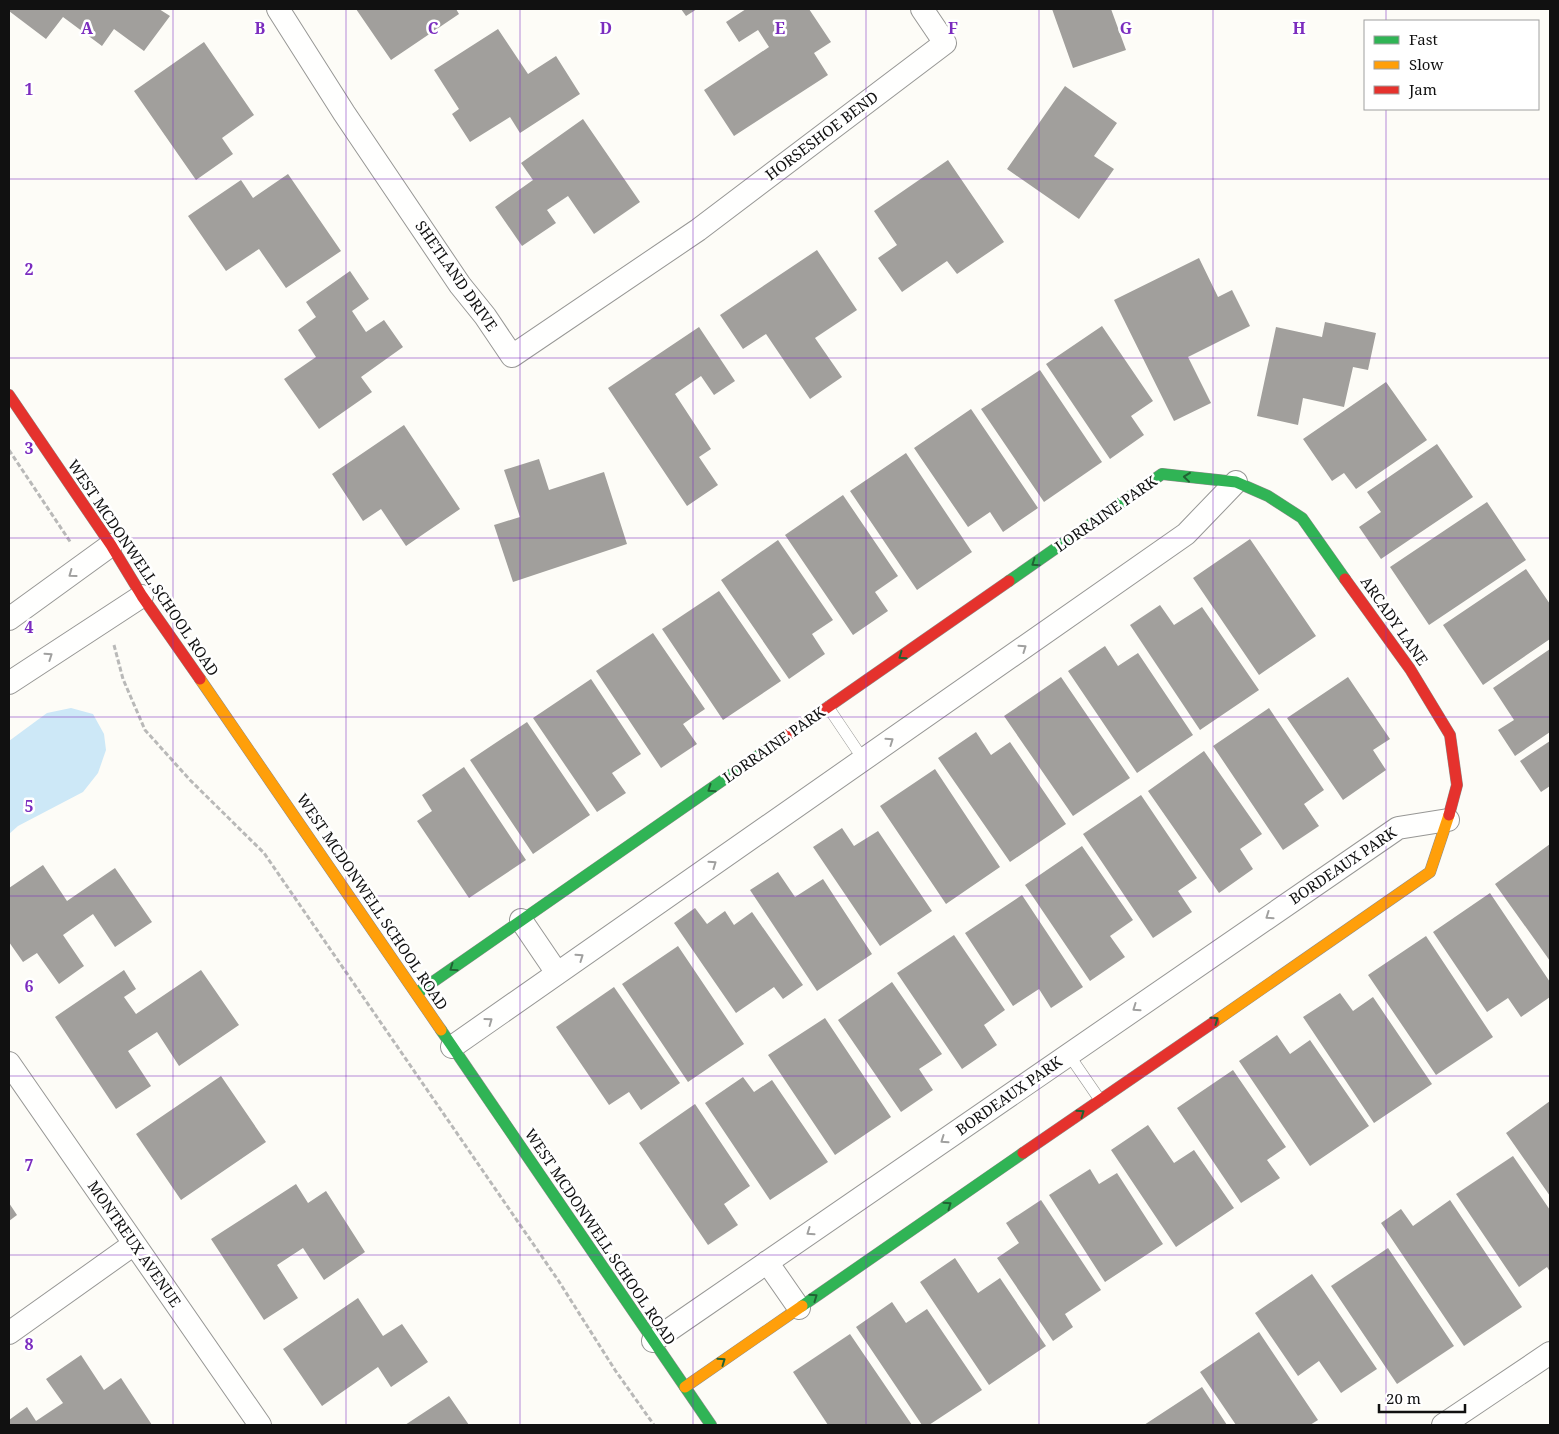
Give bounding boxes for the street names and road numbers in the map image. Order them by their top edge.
street label: HORSESHOE BEND [761,86,882,184]
street label: SHETLAND DRIVE [411,216,502,335]
street label: WEST MCDONWELL SCHOOL ROAD [64,455,224,680]
street label: LORRAINE PARK [1050,470,1161,556]
street label: ARCADY LANE [1357,572,1433,669]
street label: LORRAINE PARK [718,701,829,787]
street label: WEST MCDONWELL SCHOOL ROAD [293,789,453,1014]
street label: BORDEAUX PARK [1285,822,1400,908]
street label: BORDEAUX PARK [951,1051,1066,1139]
street label: WEST MCDONWELL SCHOOL ROAD [521,1124,681,1349]
street label: MONTREUX AVENUE [84,1176,186,1311]

